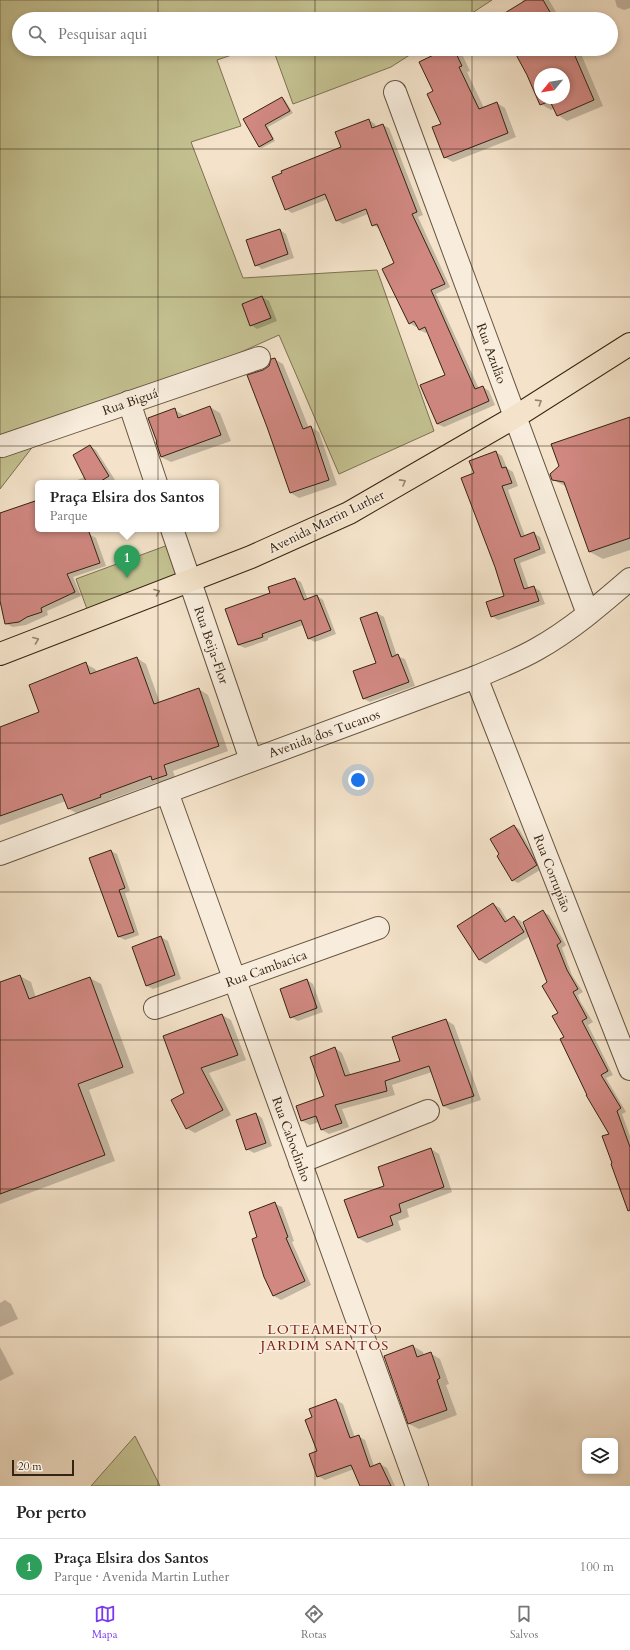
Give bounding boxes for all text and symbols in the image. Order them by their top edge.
search box [12,12,618,56]
icon: search [26,23,48,45]
text: Pesquisar aqui [58,24,147,44]
north arrow [534,68,570,104]
street label: Rua Azulão [472,320,510,386]
street label: Rua Biguá [100,384,161,420]
one-way arrow [535,399,542,406]
popup [35,480,219,532]
one-way arrow [399,480,407,487]
street label: Avenida Martin Luther [265,486,388,558]
text: Praça Elsira dos Santos [50,487,204,507]
text: Parque [50,507,88,525]
pin: 1 [114,545,140,578]
one-way arrow [154,589,161,597]
street label: Rua Beija-Flor [189,604,233,687]
one-way arrow [33,636,40,644]
street label: Avenida dos Tucanos [266,705,383,763]
your location [348,770,368,790]
street label: Rua Corrupião [529,832,575,915]
street label: Rua Cambacica [223,946,310,992]
street label: Rua Caboclinho [267,1094,315,1184]
district label: LOTEAMENTO JARDIM SANTOS [259,1320,389,1355]
map controls [582,1438,618,1474]
button: layers [582,1438,618,1474]
scale bar [12,1458,74,1477]
text: 20 m [18,1459,42,1474]
text: Por perto [16,1501,86,1524]
text: Praça Elsira dos Santos [54,1548,209,1568]
text: 1 [26,1558,32,1576]
text: 100 m [580,1558,614,1576]
text: Parque · Avenida Martin Luther [54,1568,229,1586]
tab: Mapa [92,1603,117,1642]
tab: Rotas [301,1603,326,1642]
tab: Salvos [510,1603,538,1642]

